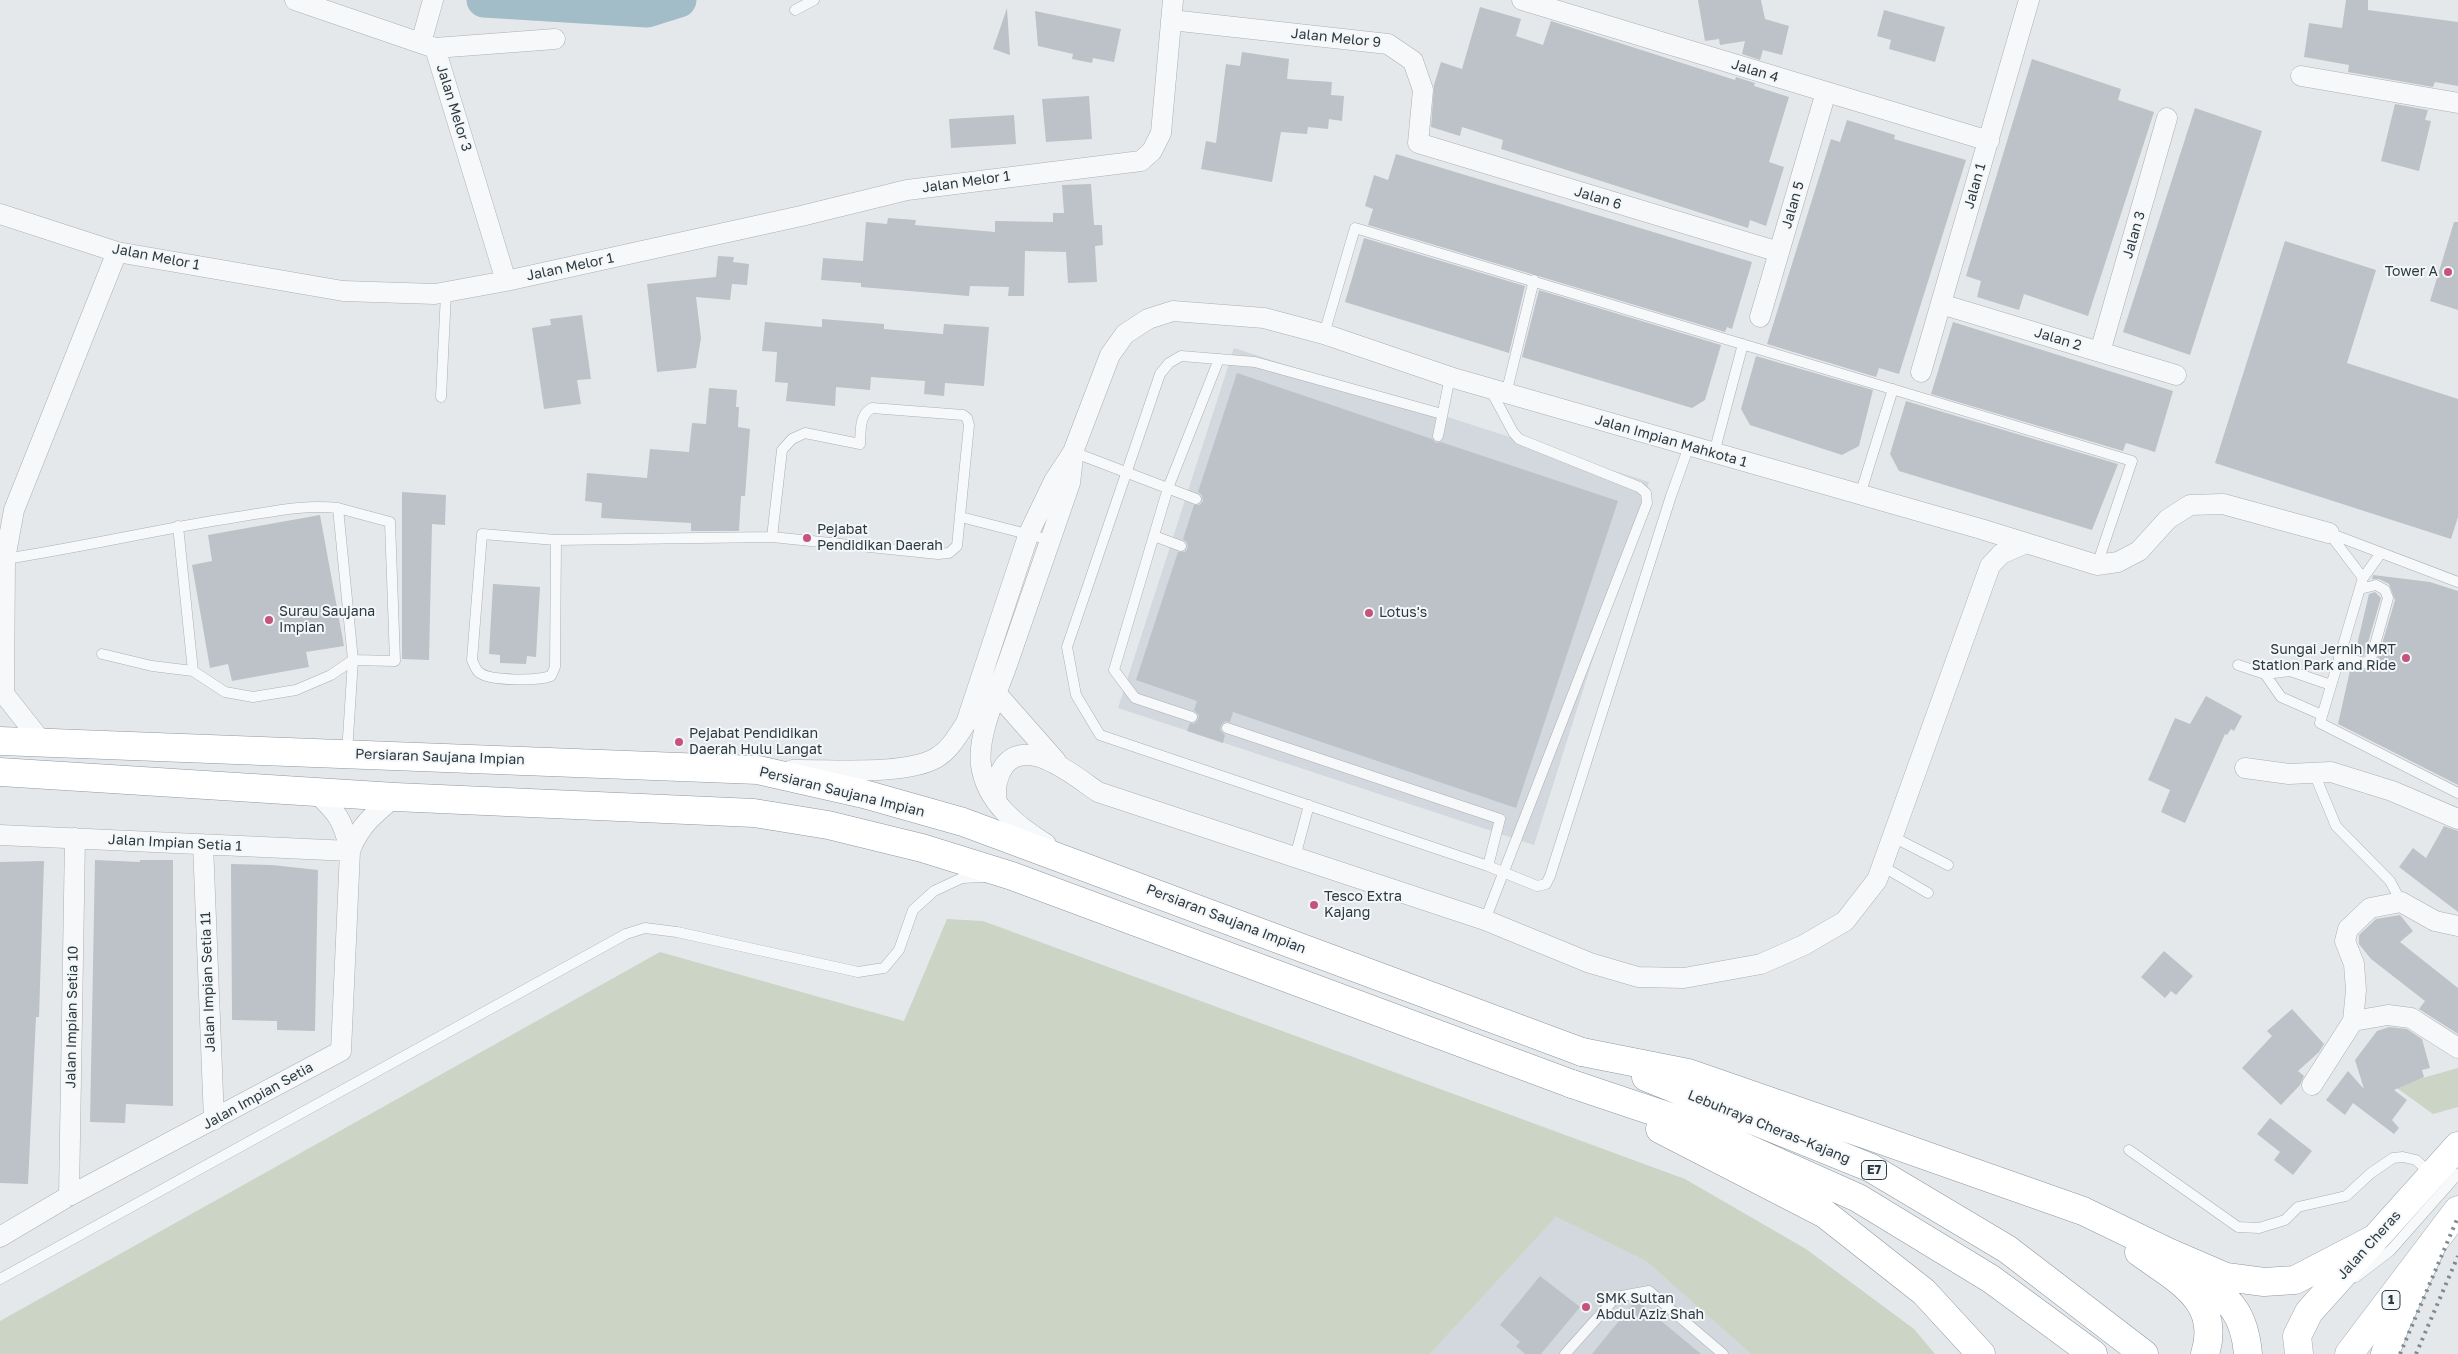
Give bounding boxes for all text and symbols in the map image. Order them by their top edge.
street label: Jalan Melor 9 [1290,25,1382,51]
street label: Jalan 4 [1729,56,1781,86]
street label: Jalan Melor 3 [433,62,475,154]
street label: Jalan 1 [1960,161,1990,211]
street label: Jalan Melor 1 [921,168,1011,196]
street label: Jalan 5 [1778,179,1808,231]
street label: Jalan 6 [1572,183,1624,213]
street label: Jalan 3 [2119,209,2149,261]
street label: Jalan Melor 1 [111,240,201,274]
street label: Jalan Melor 1 [525,250,615,284]
place label: Tower A [2385,264,2438,280]
marker: Tower A [2442,266,2454,278]
street label: Jalan 2 [2032,324,2084,354]
street label: Jalan Impian Mahkota 1 [1593,411,1749,471]
place label: Pejabat Pendidikan Daerah [817,522,943,554]
marker: Pejabat Pendidikan Daerah [801,532,813,544]
place label: Surau Saujana Impian [279,604,375,636]
place label: Lotus's [1379,605,1427,621]
marker: Lotus's [1363,607,1375,619]
marker: Surau Saujana Impian [263,614,275,626]
place label: Sungai Jernih MRT Station Park and Ride [2252,642,2396,674]
marker: Sungai Jernih MRT Station Park and Ride [2400,652,2412,664]
place label: Pejabat Pendidikan Daerah Hulu Langat [689,726,822,759]
marker: Pejabat Pendidikan Daerah Hulu Langat [673,736,685,748]
street label: Persiaran Saujana Impian [355,746,525,768]
street label: Persiaran Saujana Impian [758,763,926,821]
street label: Jalan Impian Setia 1 [108,831,242,855]
street label: Persiaran Saujana Impian [1144,881,1308,957]
place label: Tesco Extra Kajang [1324,889,1402,922]
marker: Tesco Extra Kajang [1308,899,1320,911]
street label: Jalan Impian Setia 11 [197,911,219,1053]
street label: Jalan Impian Setia 10 [62,946,82,1088]
street label: Jalan Impian Setia [200,1059,316,1133]
street label: Lebuhraya Cheras–Kajang [1685,1087,1853,1167]
road number: E7 [1862,1160,1886,1180]
street label: Jalan Cheras [2334,1207,2404,1283]
road number: 1 [2382,1290,2400,1310]
place label: SMK Sultan Abdul Aziz Shah [1596,1291,1704,1324]
marker: SMK Sultan Abdul Aziz Shah [1580,1301,1592,1313]

